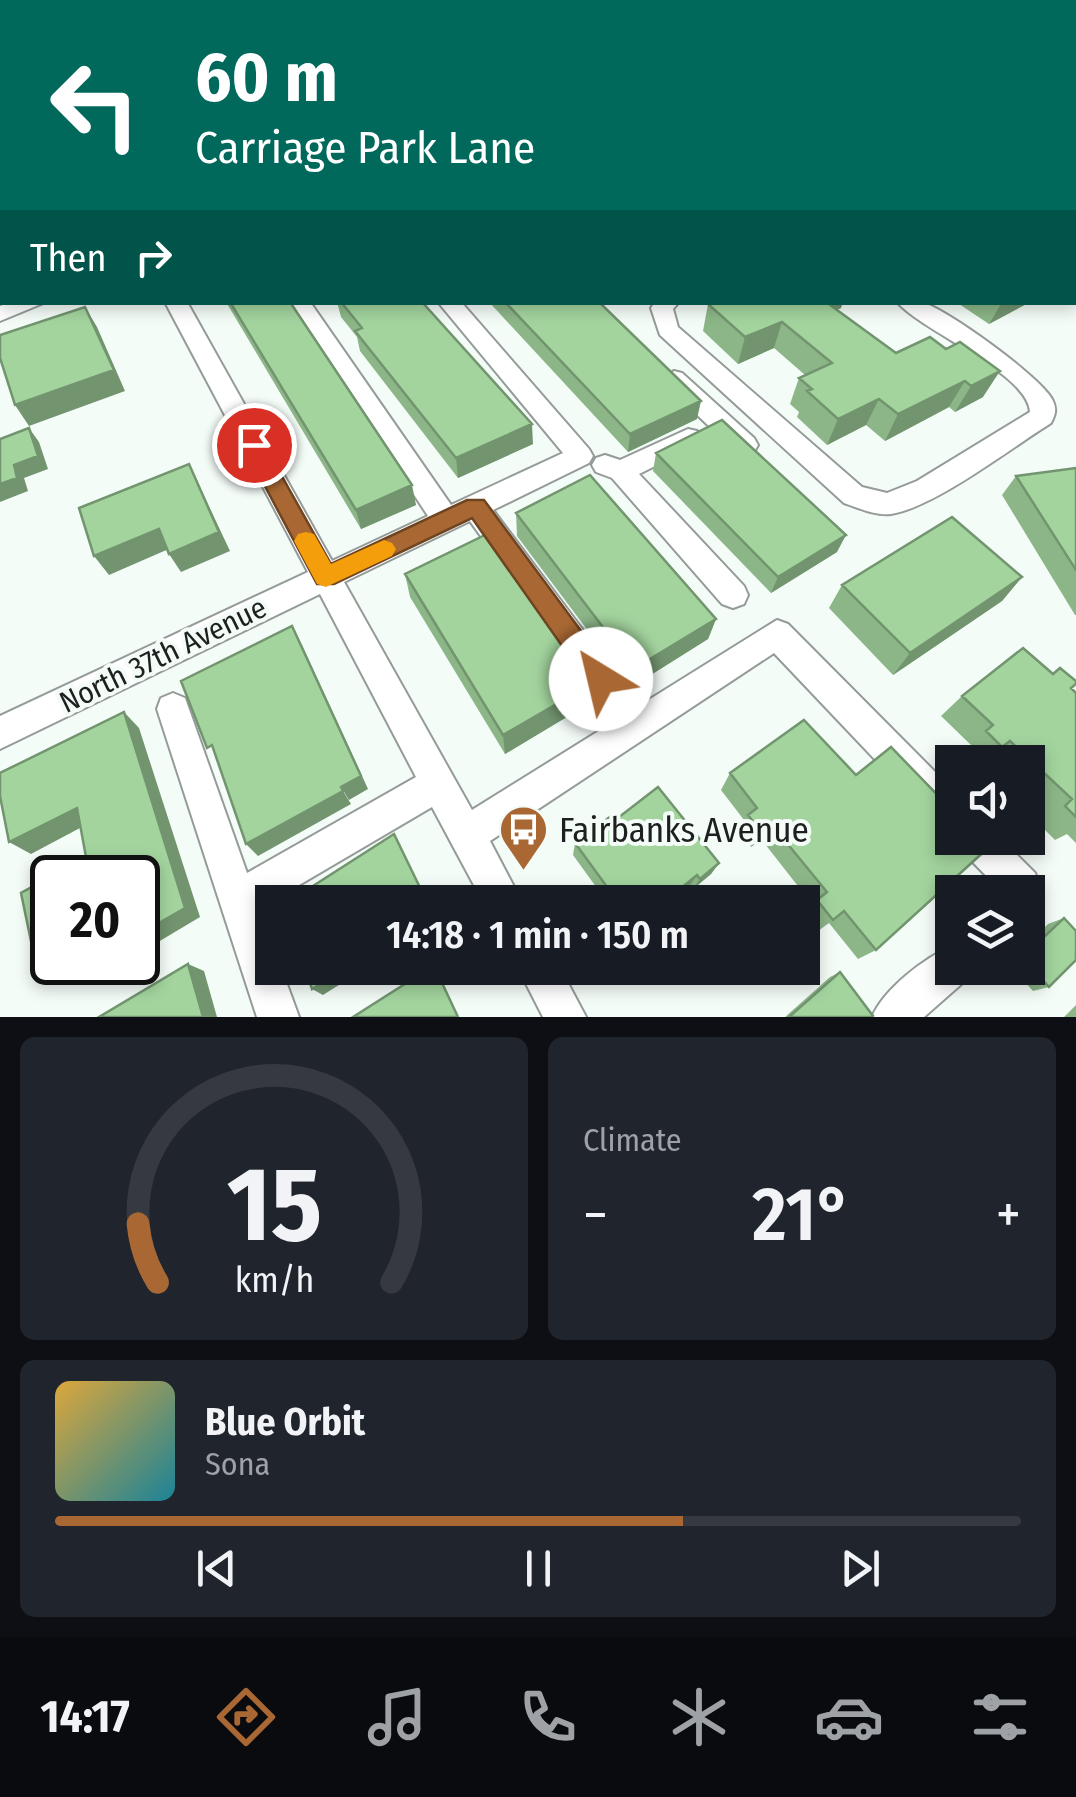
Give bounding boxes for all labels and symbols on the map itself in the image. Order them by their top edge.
pin [212,403,297,488]
street label: North 37th Avenue [54,589,272,721]
position arrow [549,627,653,731]
bus stop icon: Fairbanks Avenue [498,804,550,872]
place label: Fairbanks Avenue [559,809,809,851]
speed limit sign: 20 [30,855,160,985]

